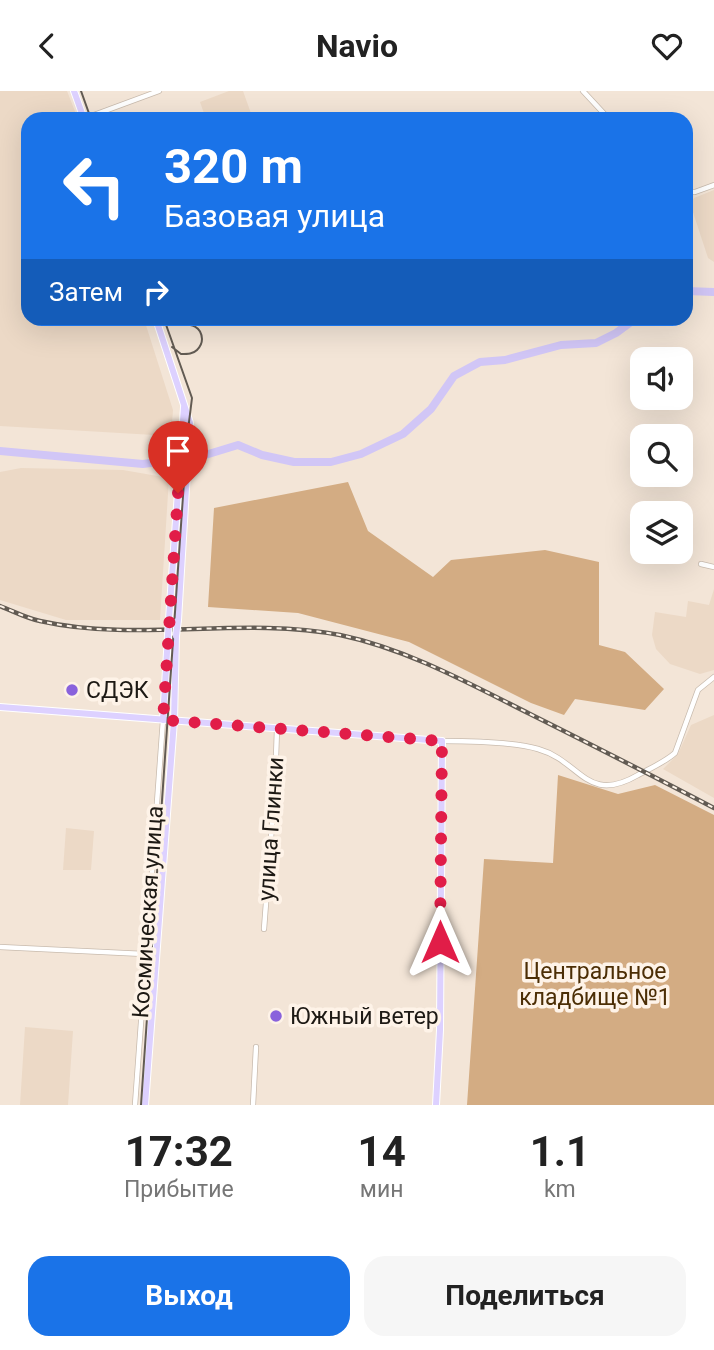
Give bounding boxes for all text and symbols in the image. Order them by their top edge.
icon: back [28,27,66,65]
text: Navio [316,27,398,65]
icon: heart [648,27,686,65]
text: 320 m [164,138,303,195]
icon: left [49,140,140,231]
text: Базовая улица [164,197,385,235]
icon: right [137,273,175,311]
text: Затем [49,277,123,307]
map controls [630,347,693,564]
button: sound [630,347,693,410]
pin [148,421,208,493]
button: search [630,424,693,487]
icon: arrive [159,432,197,470]
button: layers [630,501,693,564]
place label: СДЭК [86,677,149,704]
marker: СДЭК [64,682,80,698]
street label: улица Глинки [252,756,290,902]
street label: Космическая улица [127,805,169,1019]
position arrow [403,905,477,979]
park label: Центральное кладбище №1 [519,958,671,1011]
place label: Южный ветер [290,1003,439,1030]
marker: Южный ветер [268,1008,284,1024]
text: 17:32 [125,1127,233,1176]
text: 14 [358,1127,406,1176]
text: 1.1 [530,1127,590,1176]
text: Прибытие [124,1176,234,1203]
text: мин [360,1176,403,1203]
text: km [544,1176,576,1203]
button: Выход [28,1256,350,1336]
button: Поделиться [364,1256,686,1336]

